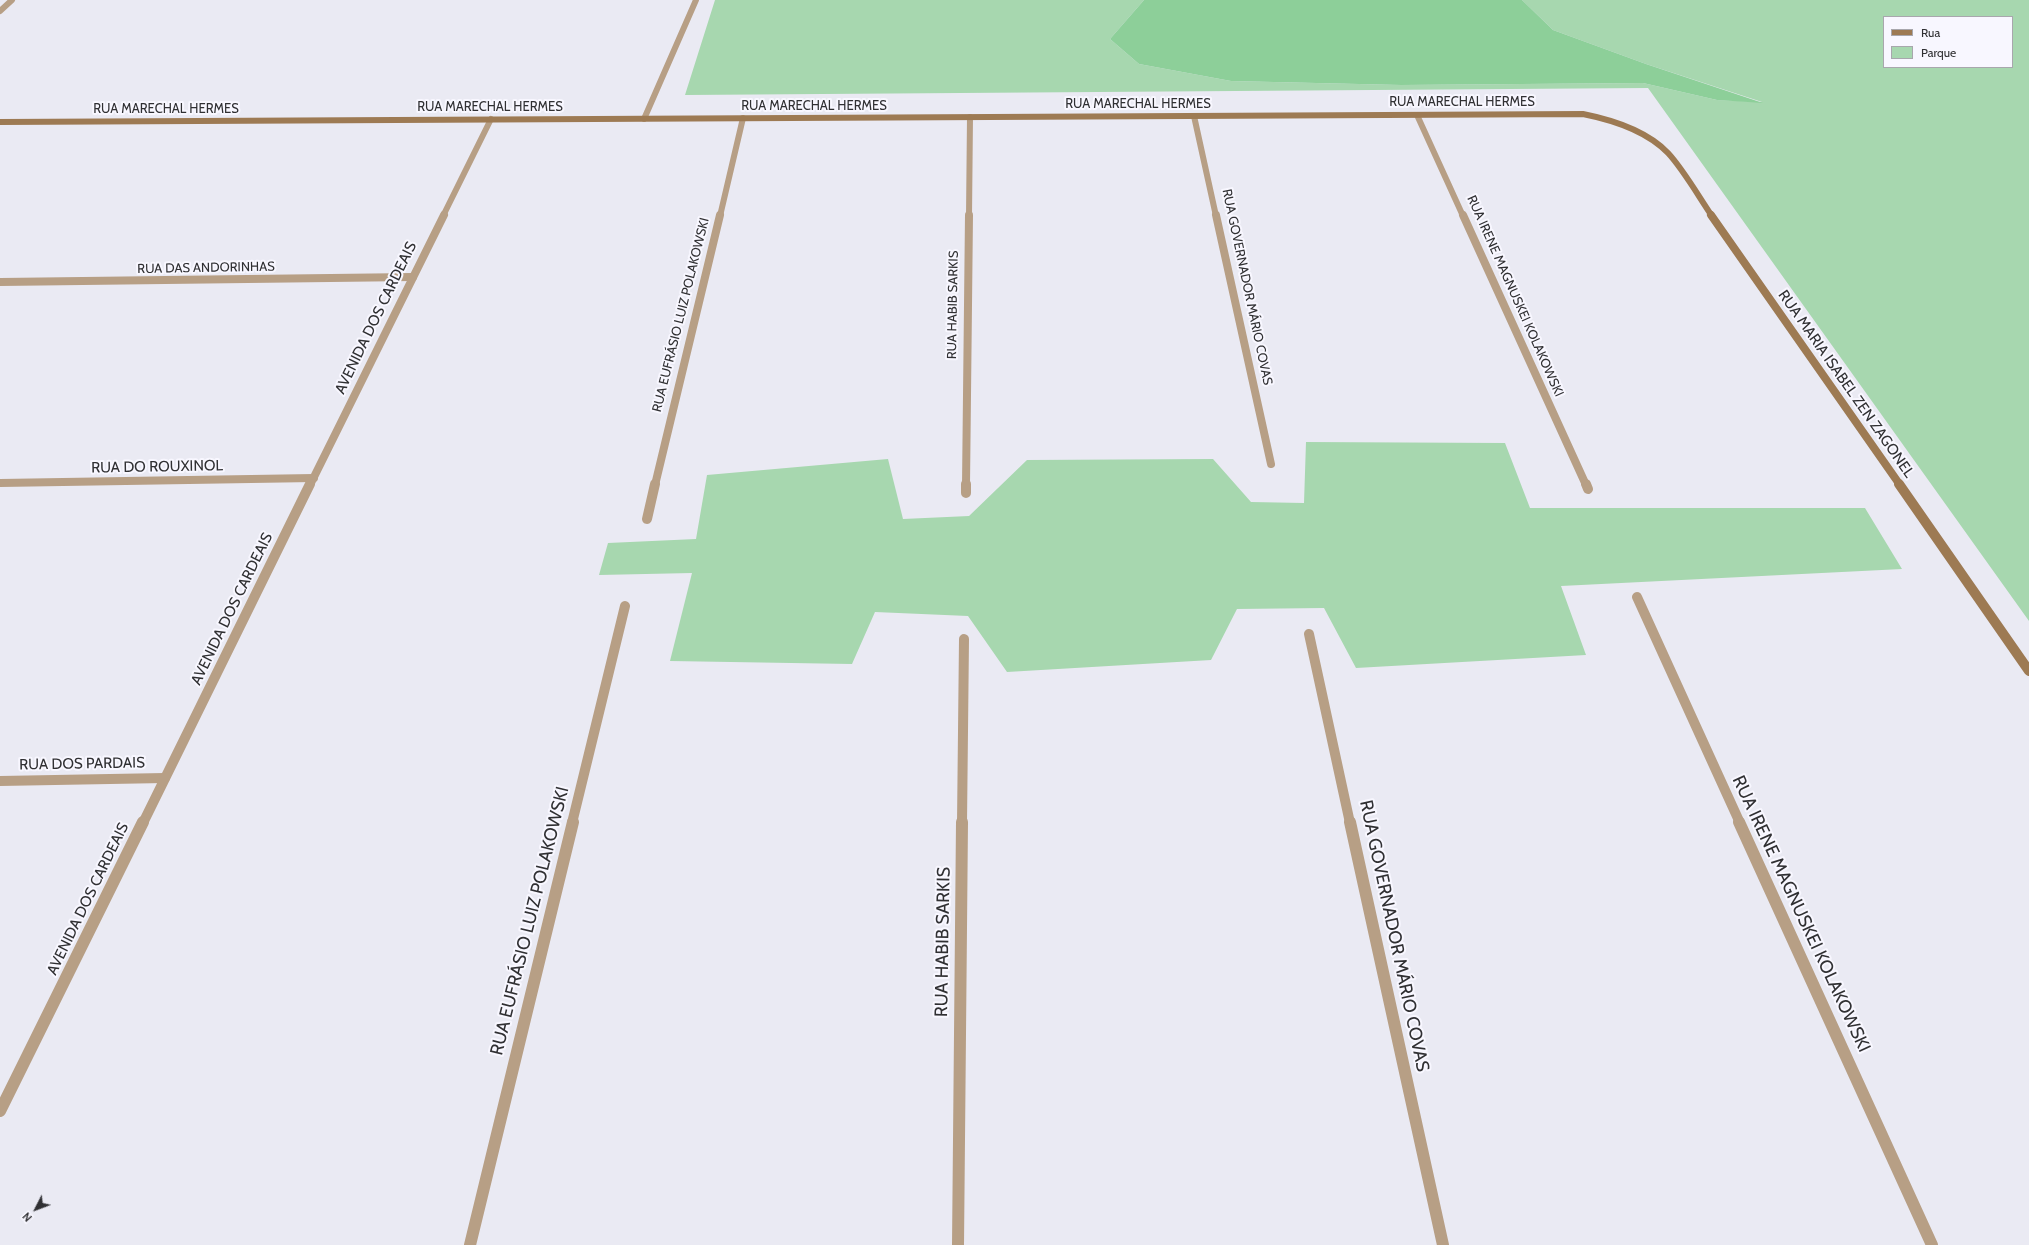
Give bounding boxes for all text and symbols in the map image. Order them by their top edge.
legend [1883,16,2013,68]
text: Rua [1921,25,1940,40]
text: Parque [1921,45,1956,60]
street label: RUA MARECHAL HERMES [1389,94,1535,110]
street label: RUA MARECHAL HERMES [1065,96,1211,112]
street label: RUA MARECHAL HERMES [741,98,887,114]
street label: RUA MARECHAL HERMES [417,99,563,115]
street label: RUA MARECHAL HERMES [93,101,239,117]
street label: RUA GOVERNADOR MÁRIO COVAS [1219,187,1275,387]
street label: RUA IRENE MAGNUSKEI KOLAKOWSKI [1463,193,1567,399]
street label: RUA EUFRÁSIO LUIZ POLAKOWSKI [649,216,713,414]
street label: AVENIDA DOS CARDEAIS [331,239,421,397]
street label: RUA HABIB SARKIS [944,251,962,359]
street label: RUA DAS ANDORINHAS [137,259,275,277]
street label: RUA MARIA ISABEL ZEN ZAGONEL [1774,287,1918,481]
street label: RUA DO ROUXINOL [91,457,223,477]
street label: AVENIDA DOS CARDEAIS [187,530,277,688]
street label: RUA DOS PARDAIS [19,754,145,774]
street label: RUA IRENE MAGNUSKEI KOLAKOWSKI [1727,772,1875,1056]
street label: RUA EUFRÁSIO LUIZ POLAKOWSKI [486,784,574,1058]
street label: RUA GOVERNADOR MÁRIO COVAS [1355,798,1433,1074]
street label: AVENIDA DOS CARDEAIS [43,820,133,978]
street label: RUA HABIB SARKIS [931,867,955,1017]
north arrow [16,1189,56,1229]
text: N [19,1209,35,1225]

